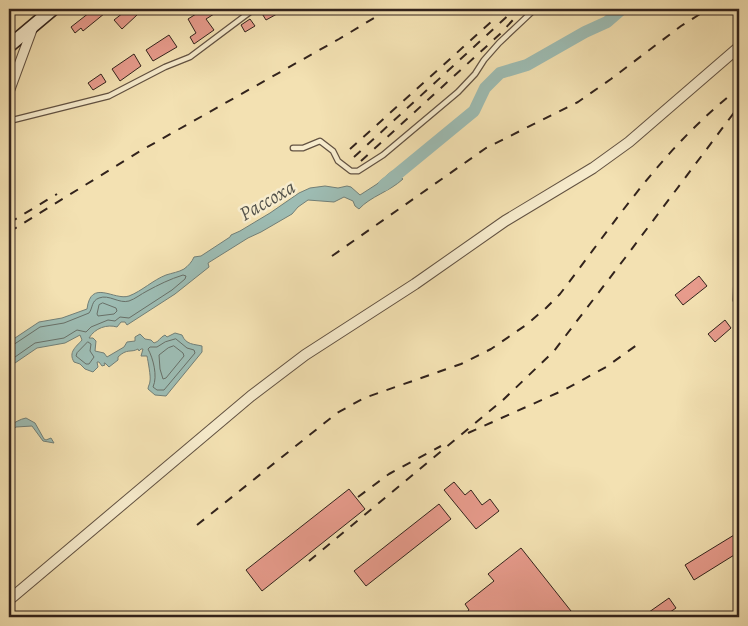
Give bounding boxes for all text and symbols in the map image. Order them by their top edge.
water label: Рассоха [234,174,300,227]

